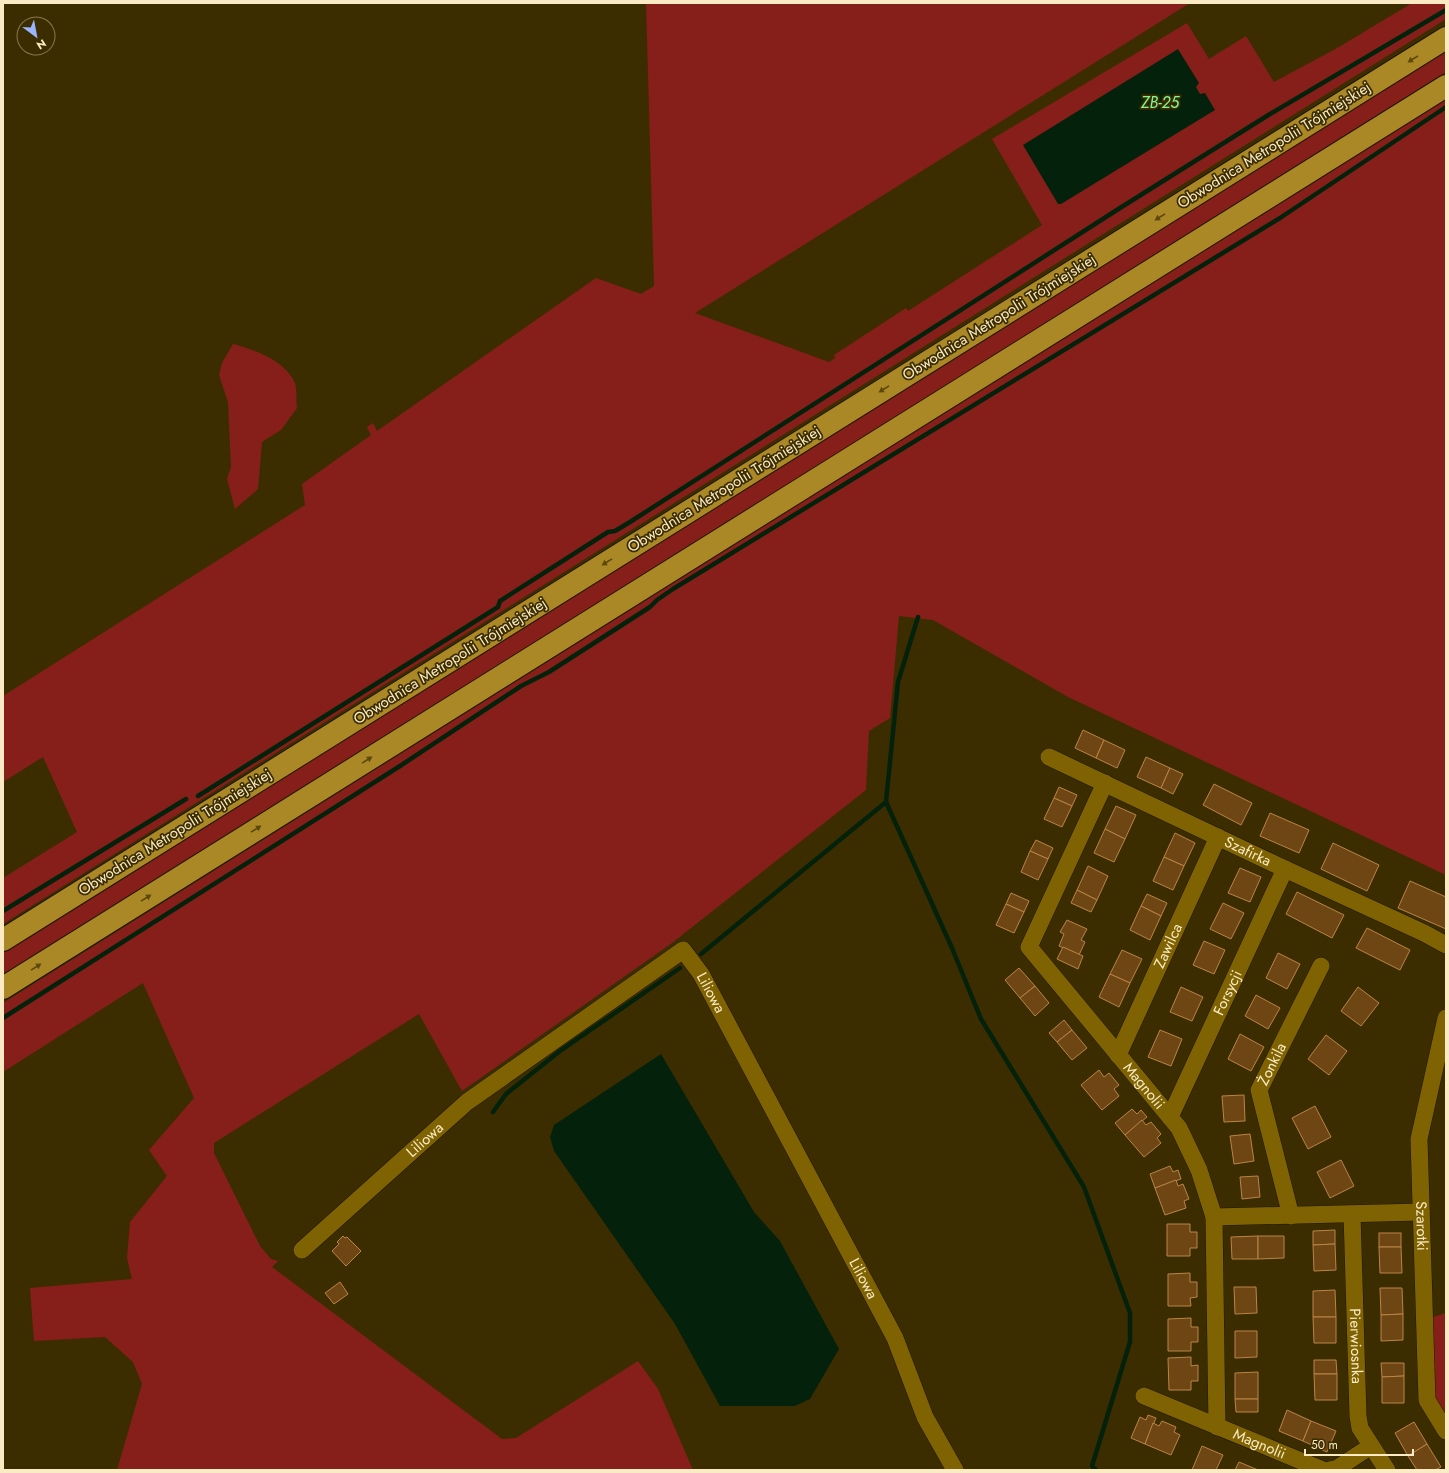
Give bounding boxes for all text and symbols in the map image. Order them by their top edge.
north arrow [16,16,56,56]
text: N [33,35,49,54]
one-way arrow [1407,55,1419,62]
street label: Obwodnica Metropolii Trójmiejskiej [1173,76,1375,214]
water label: ZB-25 [1140,91,1180,114]
one-way arrow [1154,213,1166,220]
street label: Obwodnica Metropolii Trójmiejskiej [898,248,1100,386]
one-way arrow [878,386,890,393]
street label: Obwodnica Metropolii Trójmiejskiej [623,420,825,558]
one-way arrow [602,558,612,566]
street label: Obwodnica Metropolii Trójmiejskiej [349,592,551,730]
one-way arrow [362,756,372,764]
street label: Obwodnica Metropolii Trójmiejskiej [74,763,276,901]
one-way arrow [251,825,262,833]
street label: Szafirka [1221,831,1275,872]
one-way arrow [141,894,151,902]
street label: Zawilca [1148,920,1188,972]
one-way arrow [31,963,41,971]
street label: Forsycji [1208,966,1248,1019]
street label: Liliowa [691,968,731,1017]
street label: Żonkila [1252,1039,1292,1089]
street label: Magnolii [1118,1057,1170,1114]
street label: Liliowa [401,1117,448,1163]
street label: Szarotki [1410,1201,1433,1251]
street label: Liliowa [843,1254,883,1303]
street label: Pierwiosnka [1344,1308,1368,1384]
street label: Magnolii [1230,1423,1289,1464]
scale bar [1305,1431,1413,1457]
text: 50 m [1311,1436,1338,1454]

